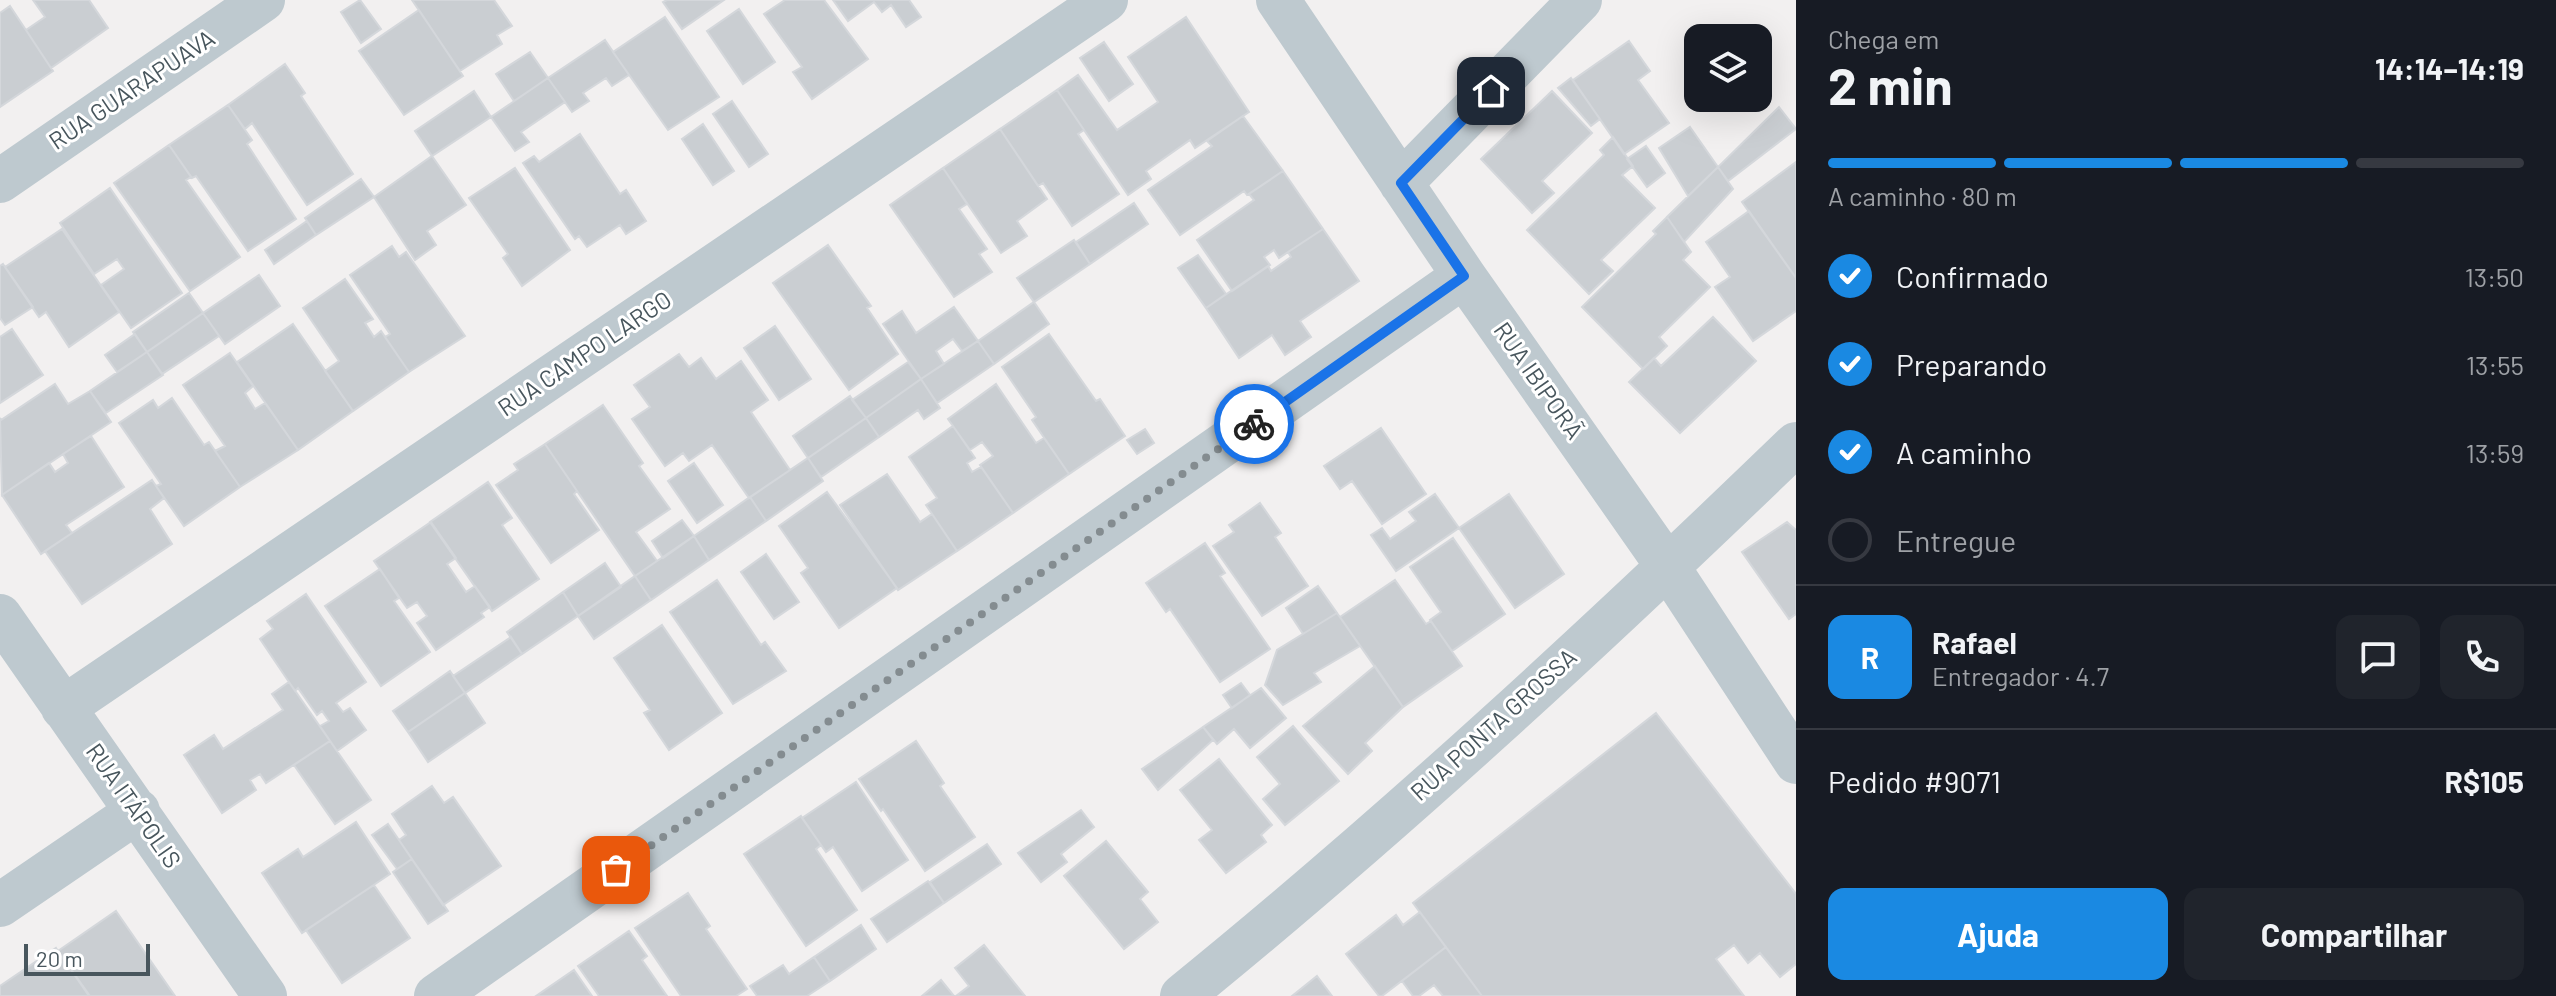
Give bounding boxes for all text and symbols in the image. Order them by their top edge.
street label: RUA GUARAPUAVA [43,23,220,155]
text: Chega em [1828,23,1939,54]
map controls [1684,24,1772,112]
button: layers [1684,24,1772,112]
text: 14:14–14:19 [2375,50,2524,86]
text: 2 min [1828,53,1953,115]
pin [1457,57,1525,125]
icon: home [1469,69,1513,113]
text: A caminho · 80 m [1828,180,2017,211]
icon: check [1828,254,1872,298]
text: Confirmado [1896,258,2049,294]
text: 13:50 [2465,261,2524,292]
street label: RUA CAMPO LARGO [492,284,676,422]
street label: RUA IBIPORÃ [1488,316,1590,444]
icon: check [1828,342,1872,386]
text: Preparando [1896,346,2047,382]
text: 13:55 [2466,349,2524,380]
courier [1214,384,1294,464]
icon: bike [1232,402,1276,446]
icon: check [1828,430,1872,474]
text: A caminho [1896,434,2032,470]
text: 13:59 [2466,437,2524,468]
text: Entregue [1896,522,2016,558]
button: chat [2336,615,2420,699]
button: phone [2440,615,2524,699]
text: Rafael [1932,624,2017,660]
text: R [1861,639,1879,675]
street label: RUA PONTA GROSSA [1404,642,1582,806]
text: Entregador · 4.7 [1932,660,2109,691]
street label: RUA ITÁPOLIS [81,737,188,873]
text: Pedido #9071 [1828,763,2001,799]
text: R$105 [2445,763,2524,799]
pin [582,836,650,904]
icon: bag [594,848,638,892]
button: Ajuda [1828,888,2168,980]
button: Compartilhar [2184,888,2524,980]
scale bar [24,940,150,976]
text: 20 m [36,945,83,971]

